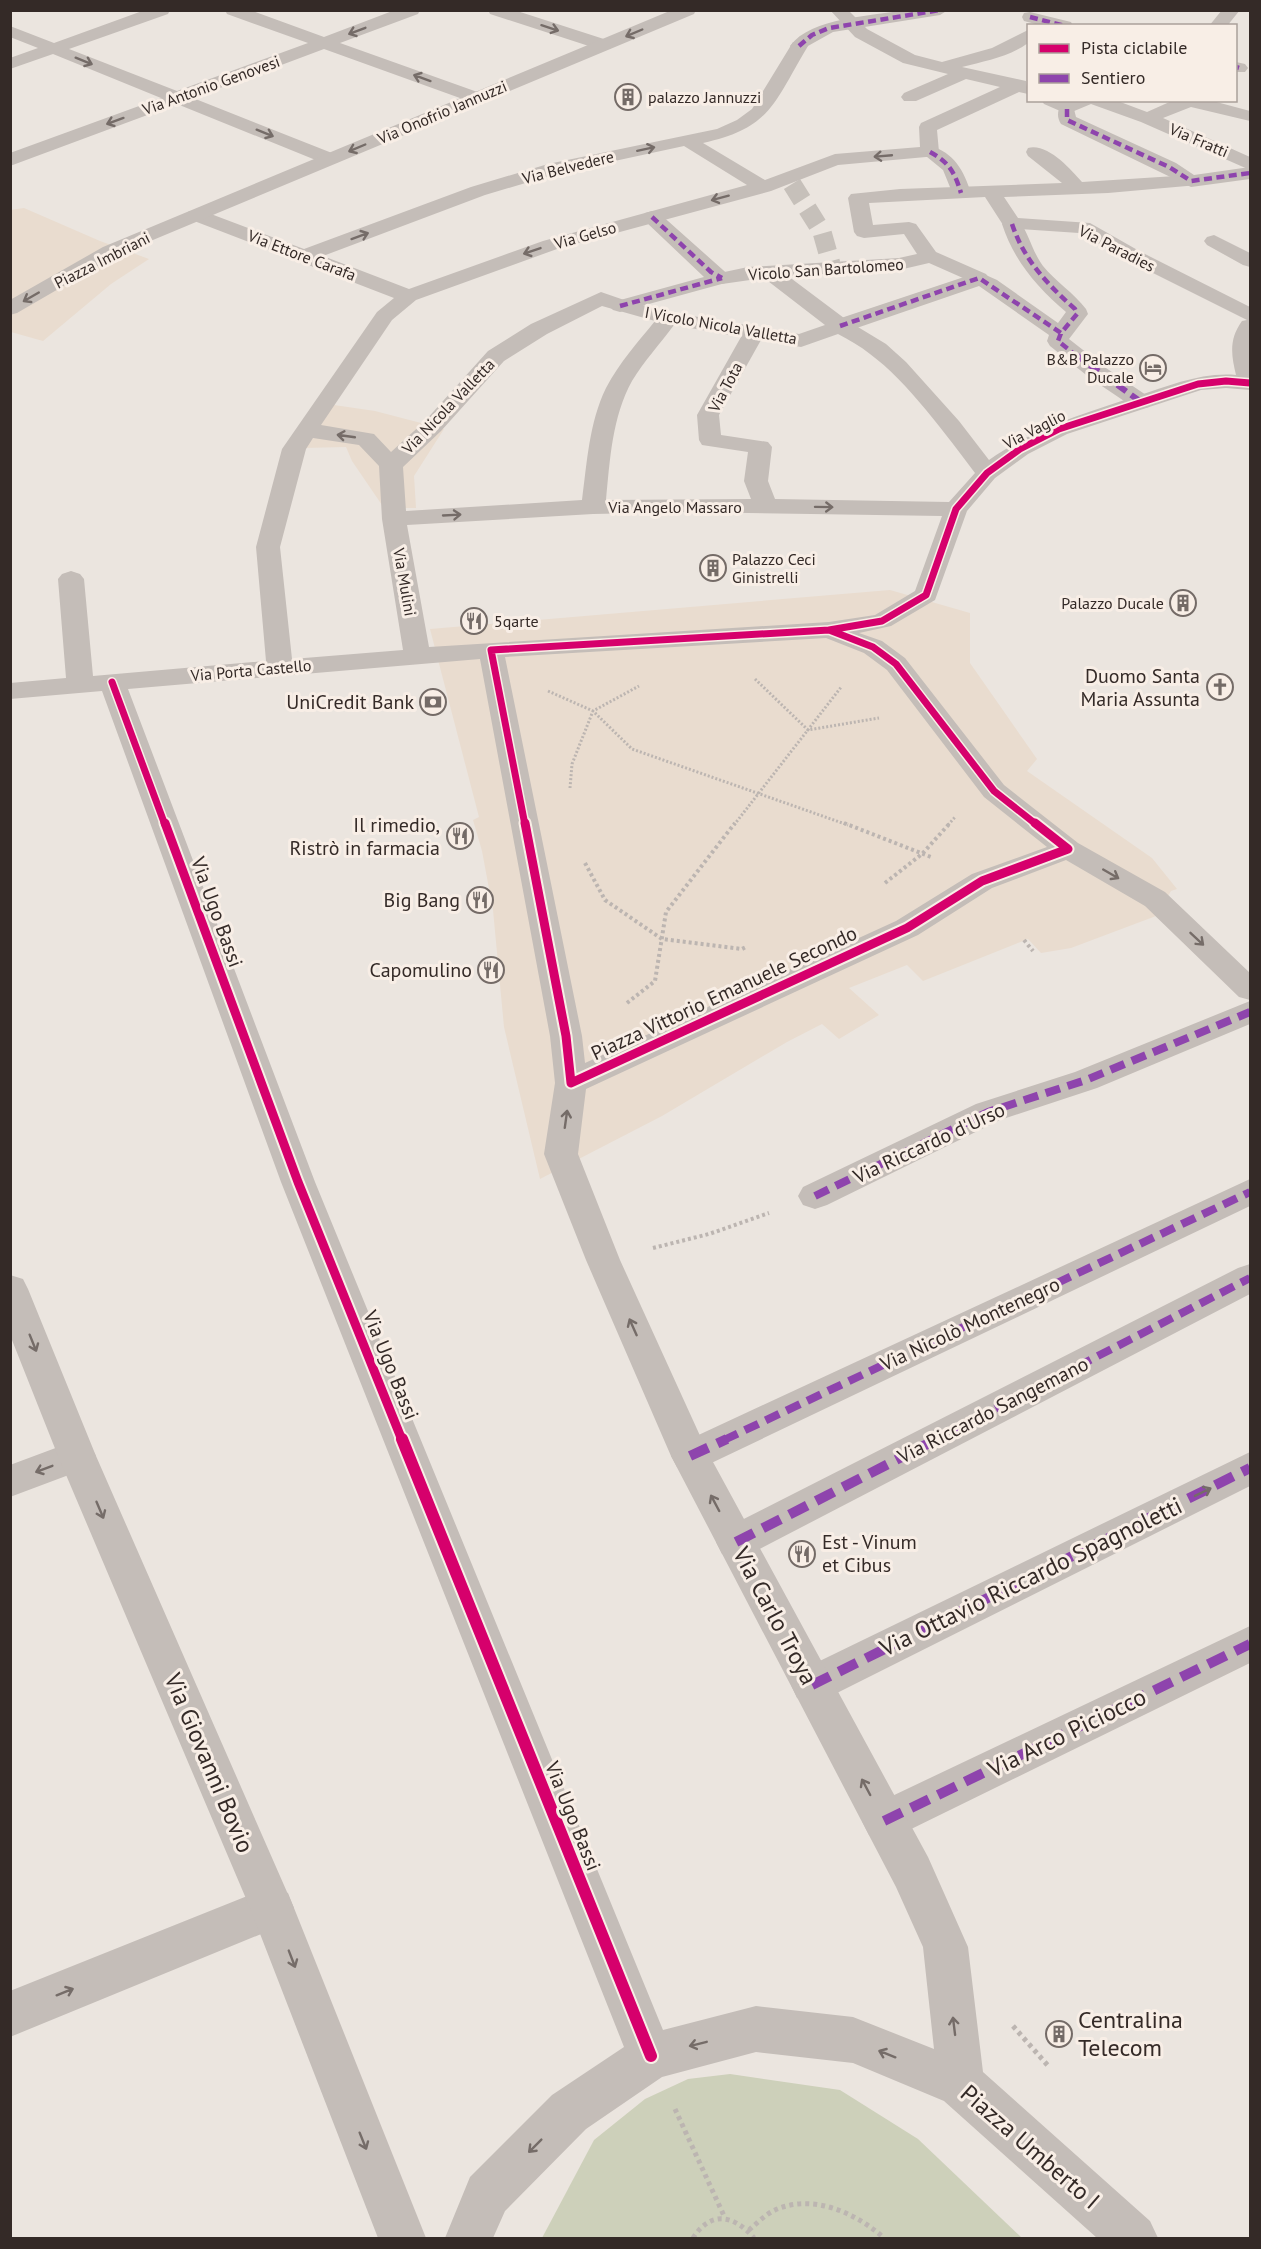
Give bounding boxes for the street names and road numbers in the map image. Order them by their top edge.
street label: Via Antonio Genovesi [139,51,282,119]
street label: Via Onofrio Jannuzzi [373,76,510,149]
street label: Via Fratti [1165,118,1232,161]
street label: Via Belvedere [519,146,616,188]
street label: Via Gelso [551,217,618,254]
street label: Via Paradies [1075,220,1159,276]
street label: Via Ettore Carafa [244,225,359,285]
street label: Piazza Imbriani [51,227,153,293]
street label: Vicolo San Bartolomeo [747,254,904,284]
street label: I Vicolo Nicola Valletta [643,302,799,348]
street label: Via Nicola Valletta [397,354,499,459]
street label: Via Tota [703,359,746,416]
street label: Via Vaglio [999,405,1069,454]
street label: Via Angelo Massaro [607,497,742,517]
street label: Via Mulini [389,545,421,618]
street label: Via Porta Castello [189,655,312,685]
street label: Via Ugo Bassi [185,852,249,971]
street label: Piazza Vittorio Emanuele Secondo [587,920,861,1066]
street label: Via Riccardo d'Urso [848,1096,1009,1190]
street label: Via Nicolò Montenegro [875,1271,1064,1377]
street label: Via Ugo Bassi [357,1306,425,1423]
street label: Via Riccardo Sangemano [892,1351,1093,1470]
street label: Via Ottavio Riccardo Spagnoletti [874,1490,1187,1664]
street label: Via Carlo Troya [726,1541,825,1690]
street label: Via Giovanni Bovio [157,1667,261,1857]
street label: Via Arco Piciocco [981,1681,1151,1785]
street label: Via Ugo Bassi [539,1757,607,1874]
street label: Piazza Umberto I [954,2078,1106,2216]

